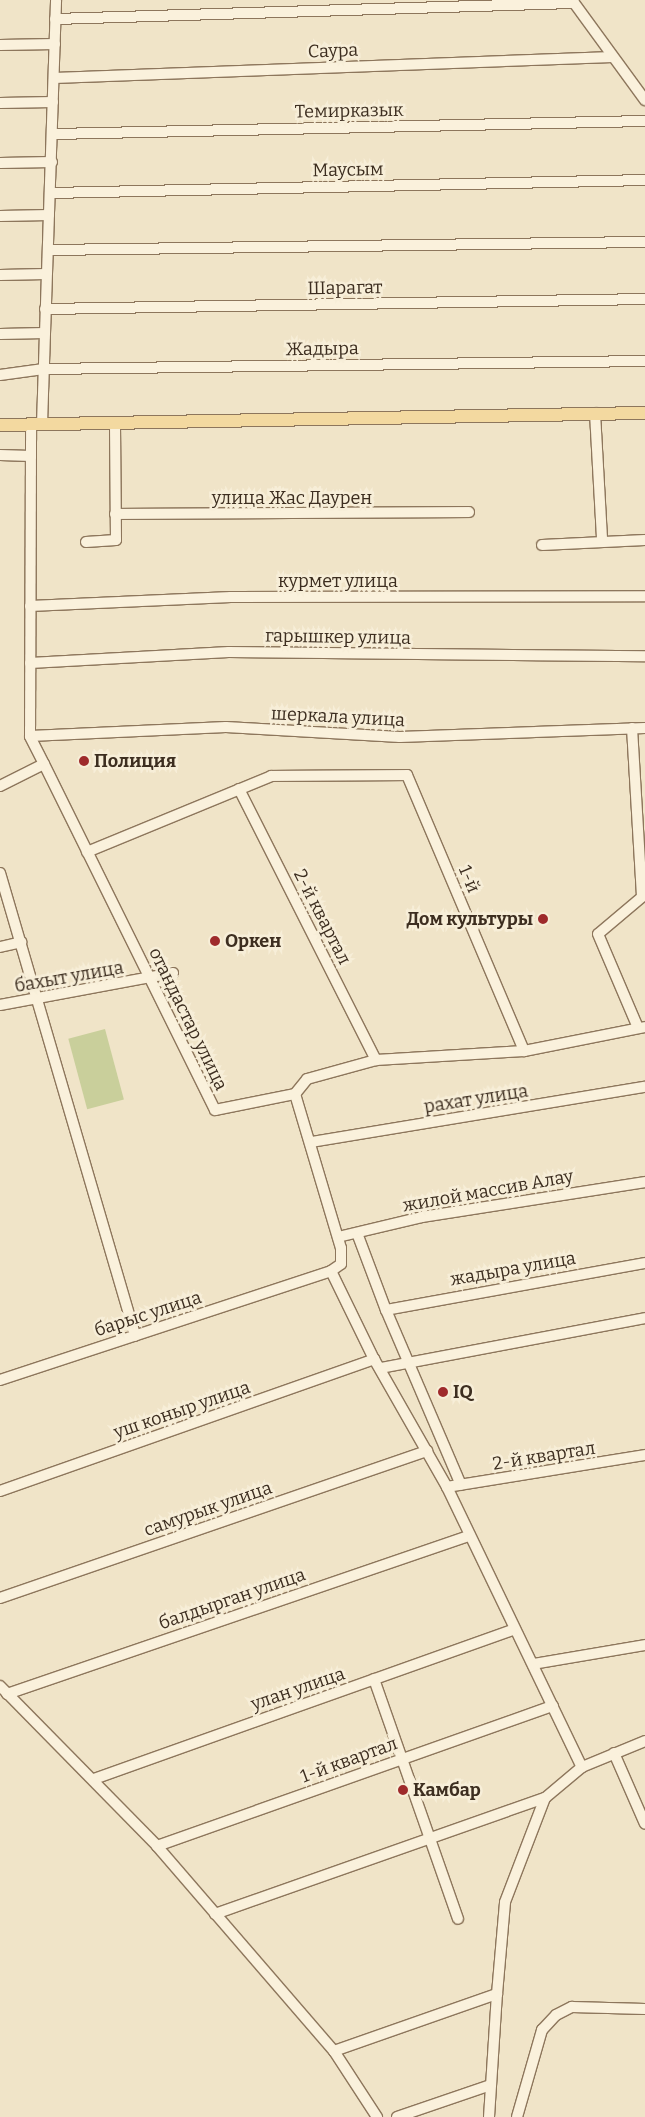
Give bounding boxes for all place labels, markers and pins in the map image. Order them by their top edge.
place label: Полиция [94,750,176,772]
marker: Полиция [78,755,90,767]
place label: Дом культуры [406,908,533,930]
marker: Дом культуры [537,913,549,925]
place label: Оркен [225,930,281,952]
marker: Оркен [209,935,221,947]
place label: IQ [453,1381,473,1403]
marker: IQ [437,1386,449,1398]
place label: Камбар [413,1779,481,1801]
marker: Камбар [397,1784,409,1796]

